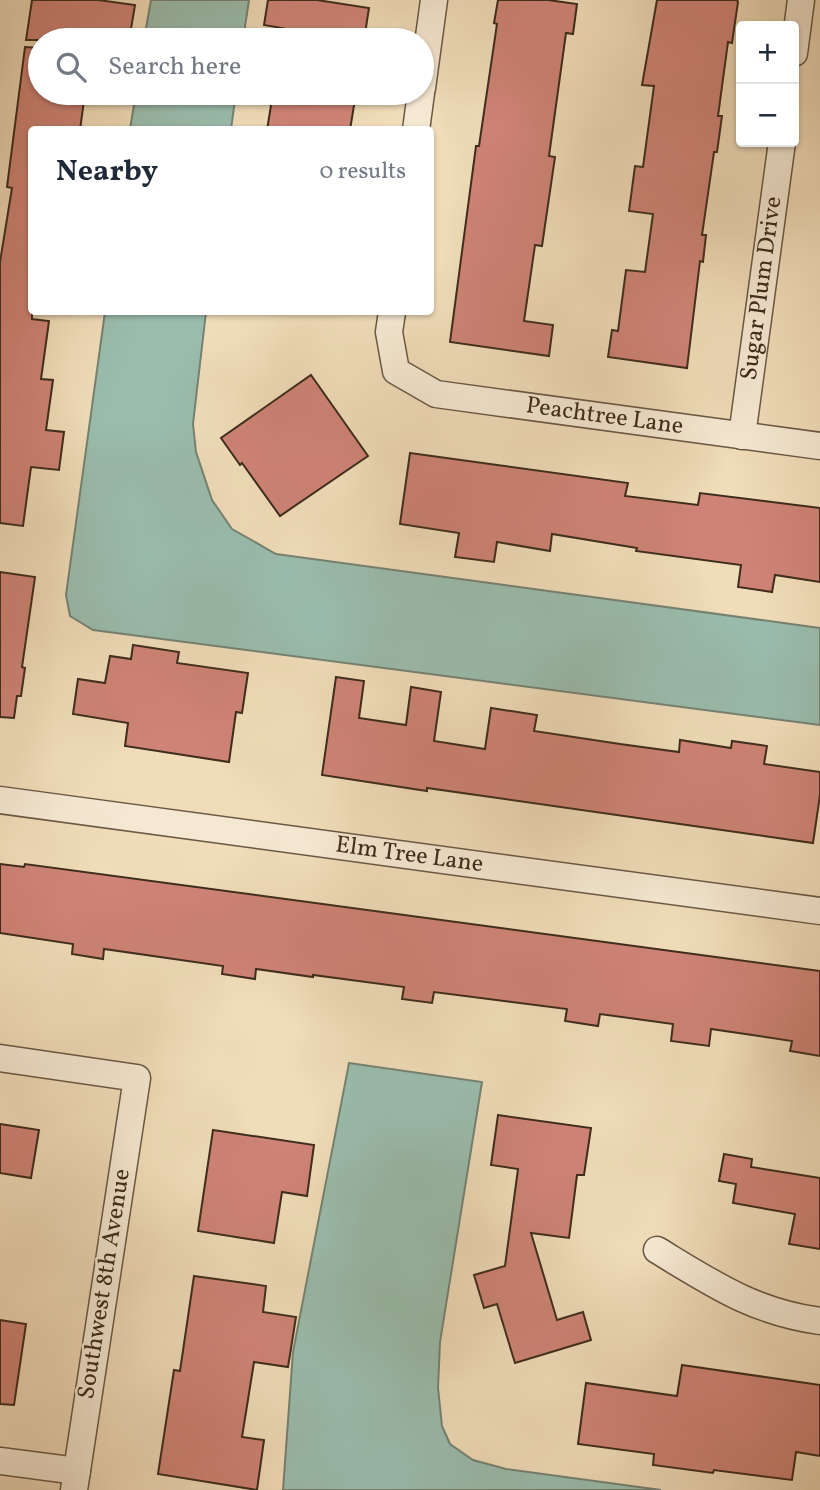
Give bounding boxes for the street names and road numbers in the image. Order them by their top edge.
street label: Sugar Plum Drive [733,194,791,382]
street label: Peachtree Lane [524,389,685,444]
street label: Elm Tree Lane [333,829,485,882]
street label: Southwest 8th Avenue [70,1166,140,1402]

